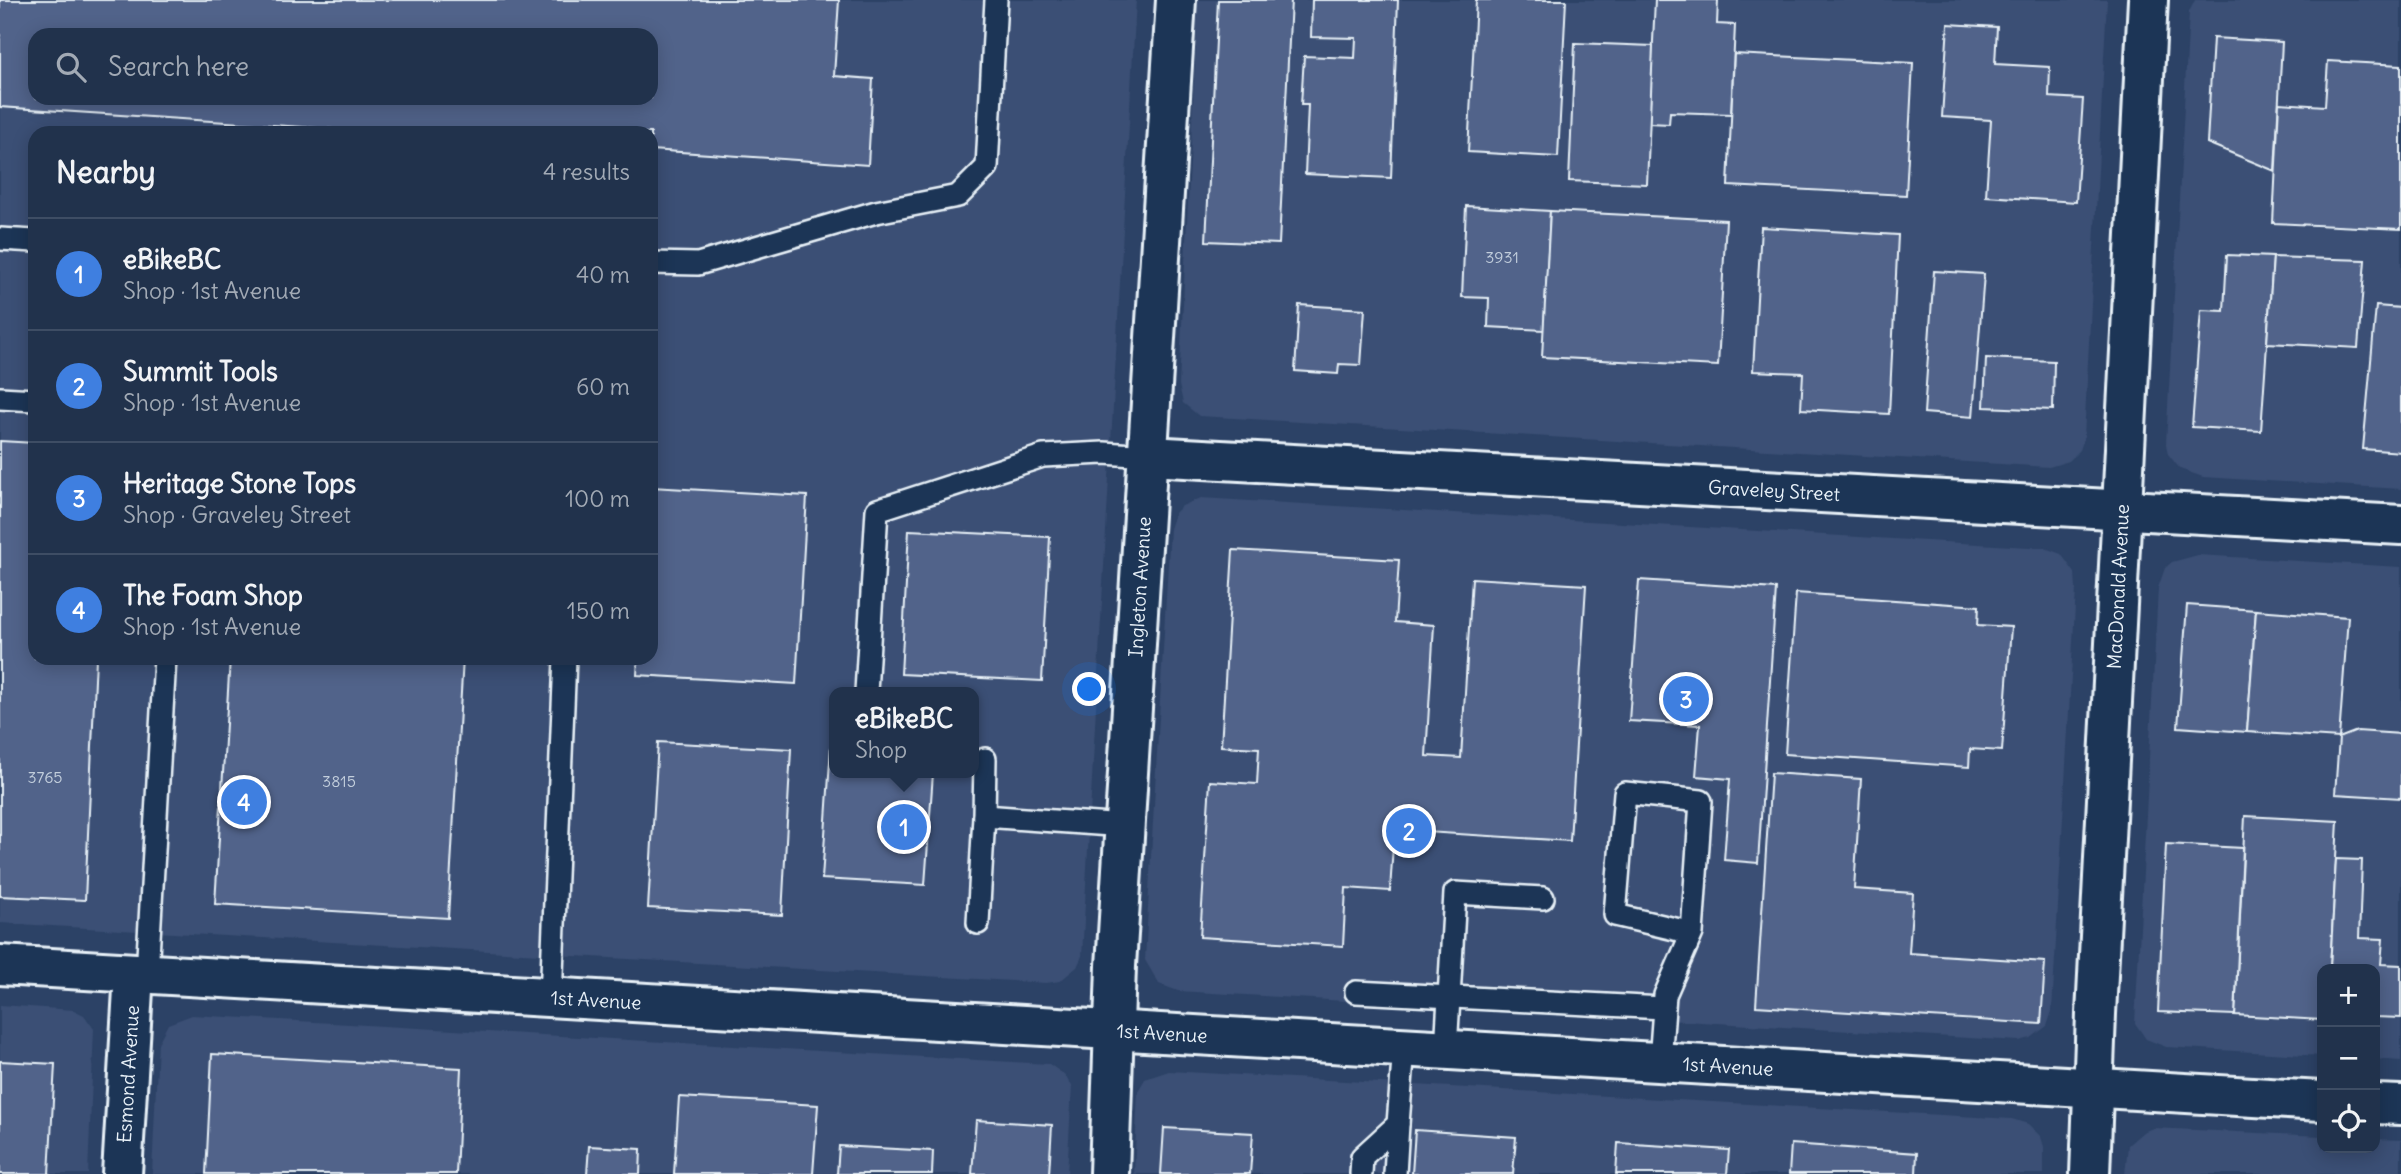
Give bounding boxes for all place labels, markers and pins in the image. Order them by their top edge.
pin: 3 [1663,673,1709,725]
pin: 4 [221,776,267,828]
pin: 1 [881,801,927,853]
pin: 2 [1386,805,1432,857]

